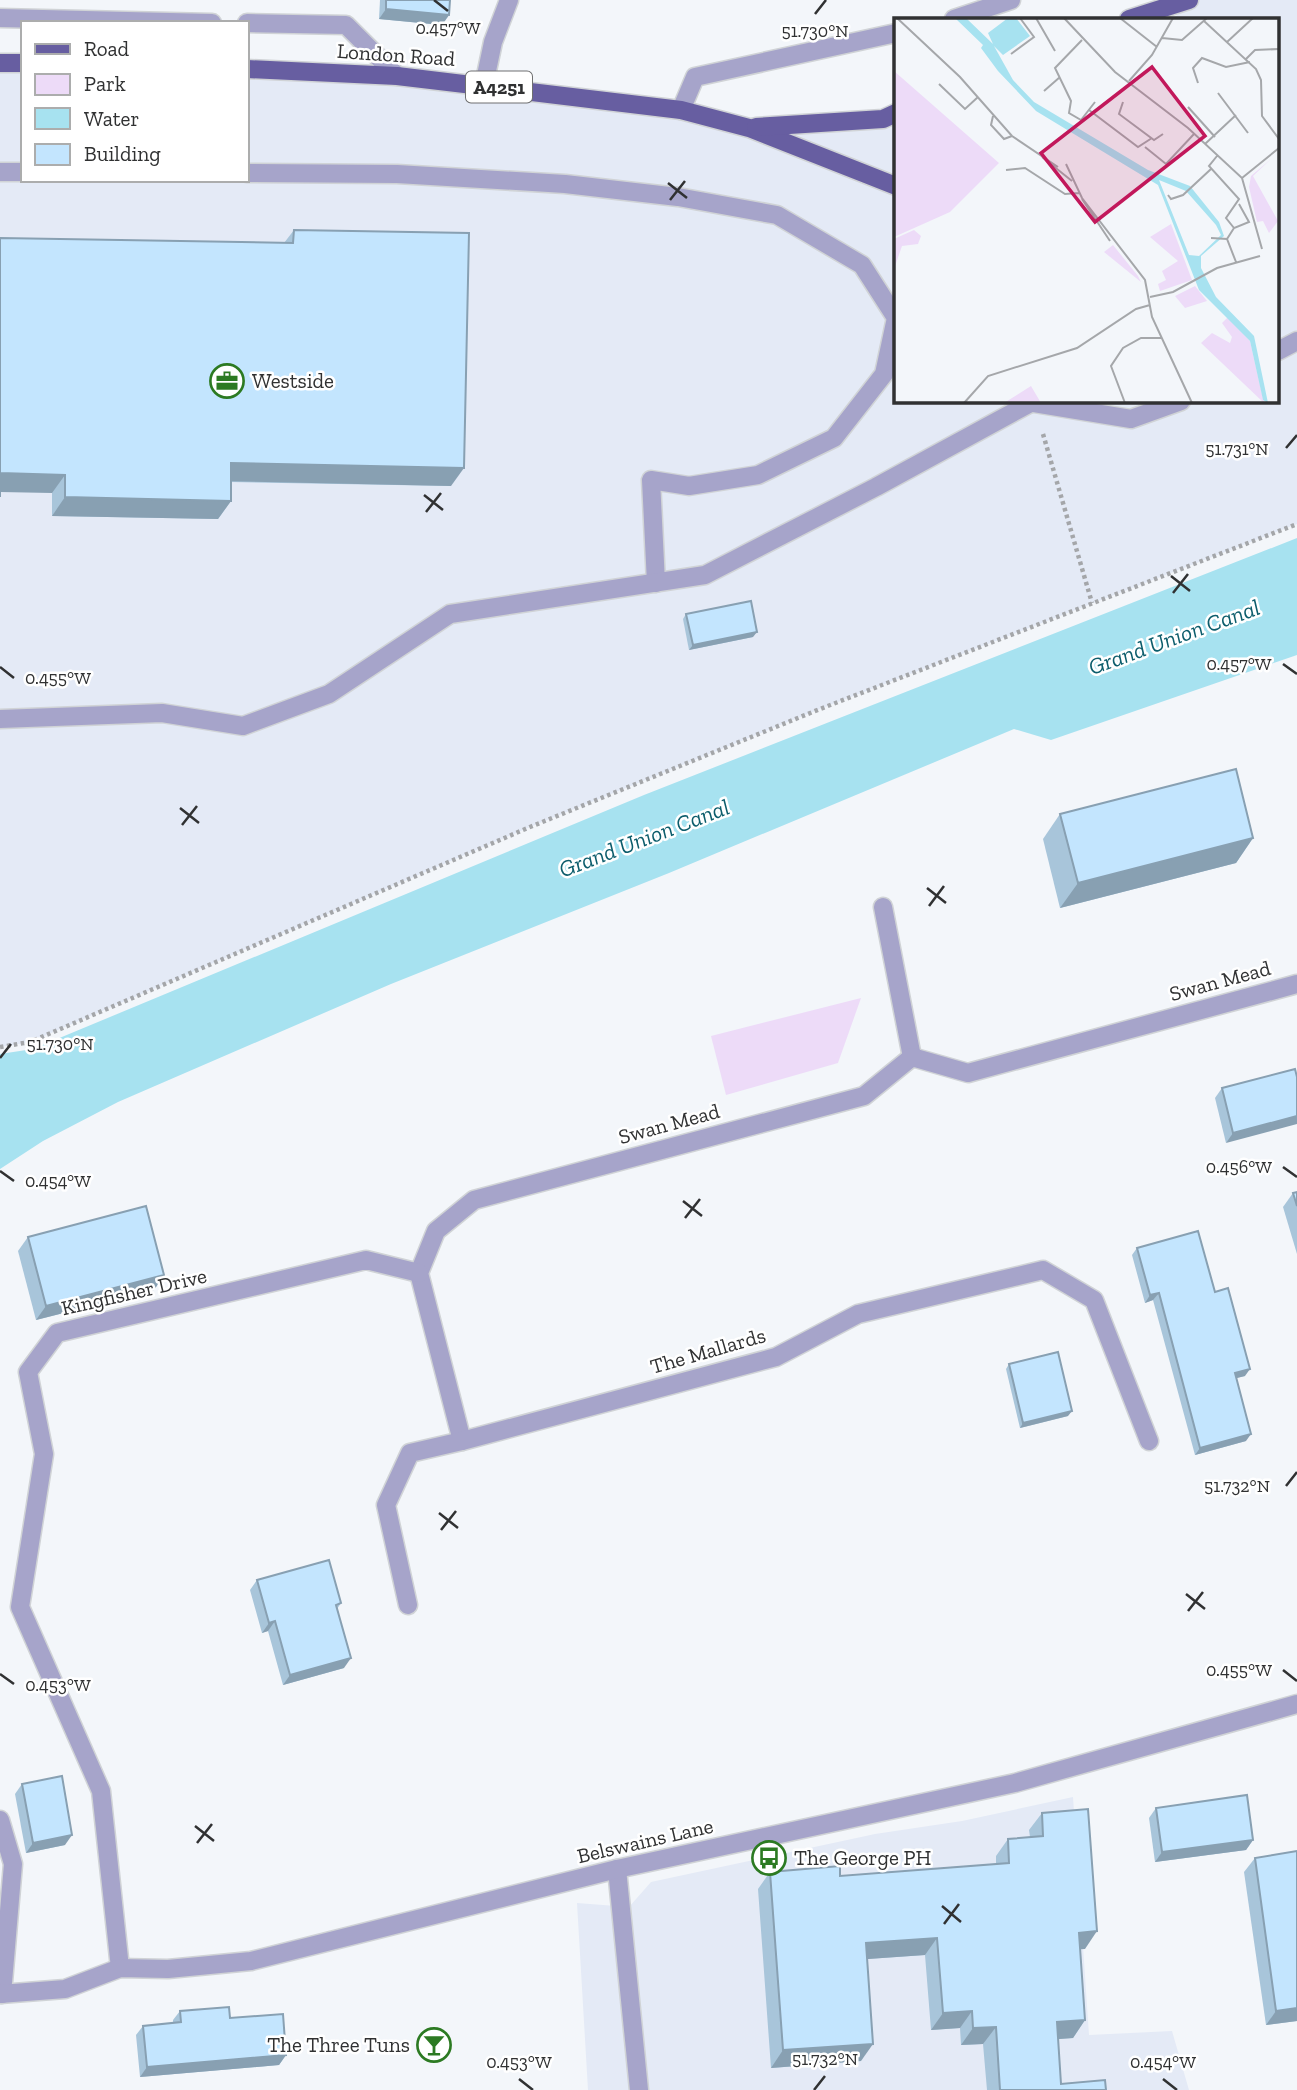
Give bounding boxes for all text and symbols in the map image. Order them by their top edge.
text: 0.457°W [415,17,481,39]
inset map [894,18,1280,402]
text: 51.730°N [781,20,849,42]
legend [21,21,248,182]
text: Road [84,36,130,61]
street label: London Road [336,38,456,71]
text: Park [84,71,126,96]
road number: A4251 [466,72,532,102]
text: Water [84,106,139,131]
text: Building [84,141,161,166]
office icon: Westside [208,362,246,400]
place label: Westside [252,368,334,393]
text: 51.731°N [1205,438,1269,460]
water label: Grand Union Canal [1084,593,1264,681]
text: 0.457°W [1206,653,1272,675]
text: 0.455°W [25,667,91,689]
water label: Grand Union Canal [555,793,733,883]
street label: Swan Mead [1167,955,1274,1006]
text: 51.730°N [26,1033,94,1055]
street label: Swan Mead [616,1098,723,1149]
text: 0.456°W [1206,1156,1272,1178]
text: 0.454°W [25,1170,91,1192]
street label: Kingfisher Drive [59,1263,209,1320]
street label: The Mallards [647,1322,768,1379]
text: 51.732°N [1204,1475,1270,1497]
text: 0.455°W [1206,1659,1272,1681]
text: 0.453°W [25,1674,91,1696]
street label: Belswains Lane [574,1813,716,1868]
bus stop icon: The George PH [750,1839,788,1877]
place label: The George PH [794,1845,931,1870]
bar icon: The Three Tuns [415,2026,453,2064]
place label: The Three Tuns [267,2032,410,2057]
text: 51.732°N [792,2048,858,2070]
text: 0.453°W [486,2051,552,2073]
text: 0.454°W [1130,2051,1196,2073]

